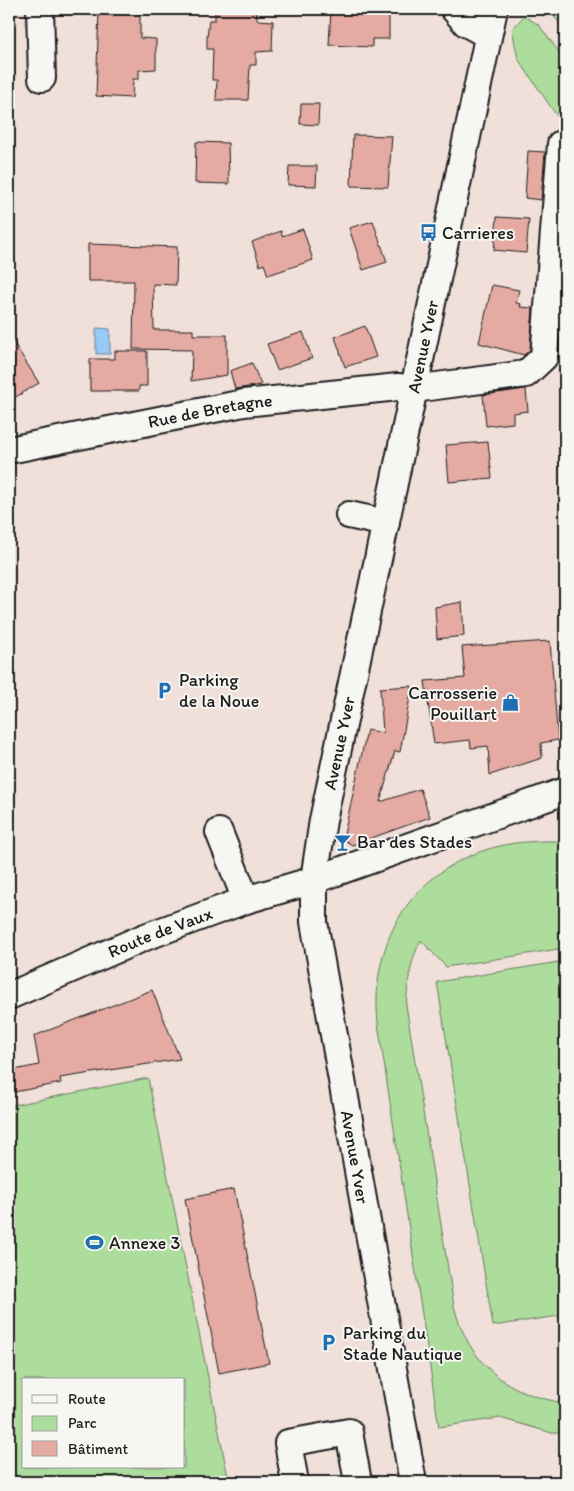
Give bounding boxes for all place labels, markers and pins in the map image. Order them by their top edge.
place label: Carrieres [442,222,514,244]
bus stop icon: Carrieres [418,223,438,243]
place label: Parking de la Noue [179,669,259,712]
parking icon: Parking de la Noue [155,680,175,700]
place label: Carrosserie Pouillart [408,682,497,725]
shop icon: Carrosserie Pouillart [501,693,521,713]
place label: Bar des Stades [357,831,472,853]
bar icon: Bar des Stades [333,832,353,852]
place label: Annexe 3 [109,1232,180,1254]
sports icon: Annexe 3 [85,1233,105,1253]
place label: Parking du Stade Nautique [343,1322,462,1365]
parking icon: Parking du Stade Nautique [319,1333,339,1353]

